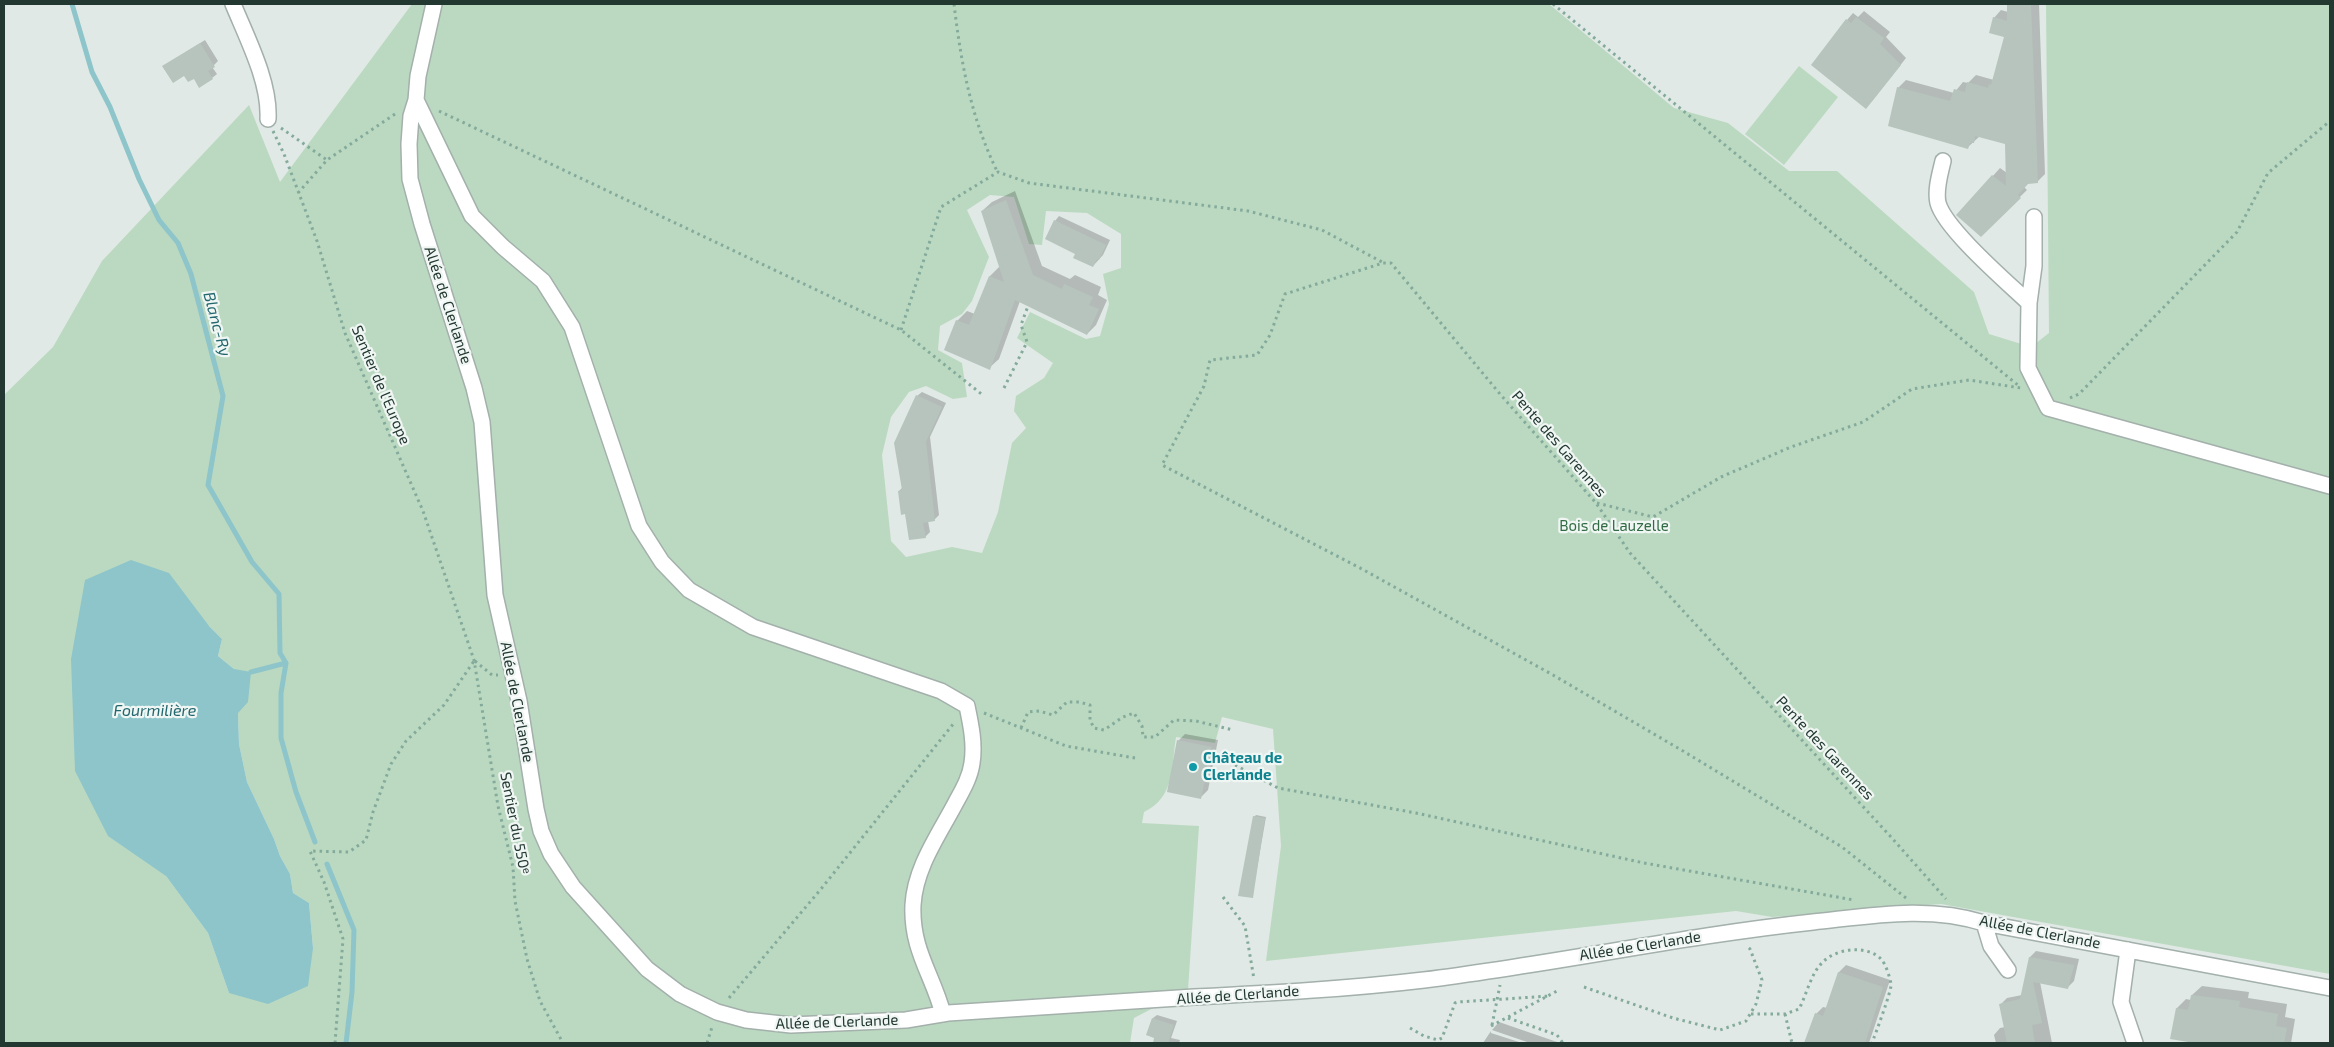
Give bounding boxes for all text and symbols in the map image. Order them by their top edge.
street label: Allée de Clerlande [420,244,476,366]
water label: Blanc-Ry [199,290,235,358]
street label: Sentier de l'Europe [348,323,414,447]
street label: Pente des Garennes [1508,387,1610,501]
park label: Bois de Lauzelle [1559,517,1669,535]
street label: Allée de Clerlande [496,640,538,764]
street label: Pente des Garennes [1772,693,1878,803]
water label: Fourmilière [114,701,196,721]
place label: Château de Clerlande [1203,749,1282,784]
marker: Château de Clerlande [1187,761,1199,773]
street label: Sentier du 550ᵉ [496,771,534,875]
street label: Allée de Clerlande [1978,911,2102,953]
street label: Allée de Clerlande [1578,928,1702,964]
street label: Allée de Clerlande [1176,982,1300,1008]
street label: Allée de Clerlande [775,1011,899,1033]

